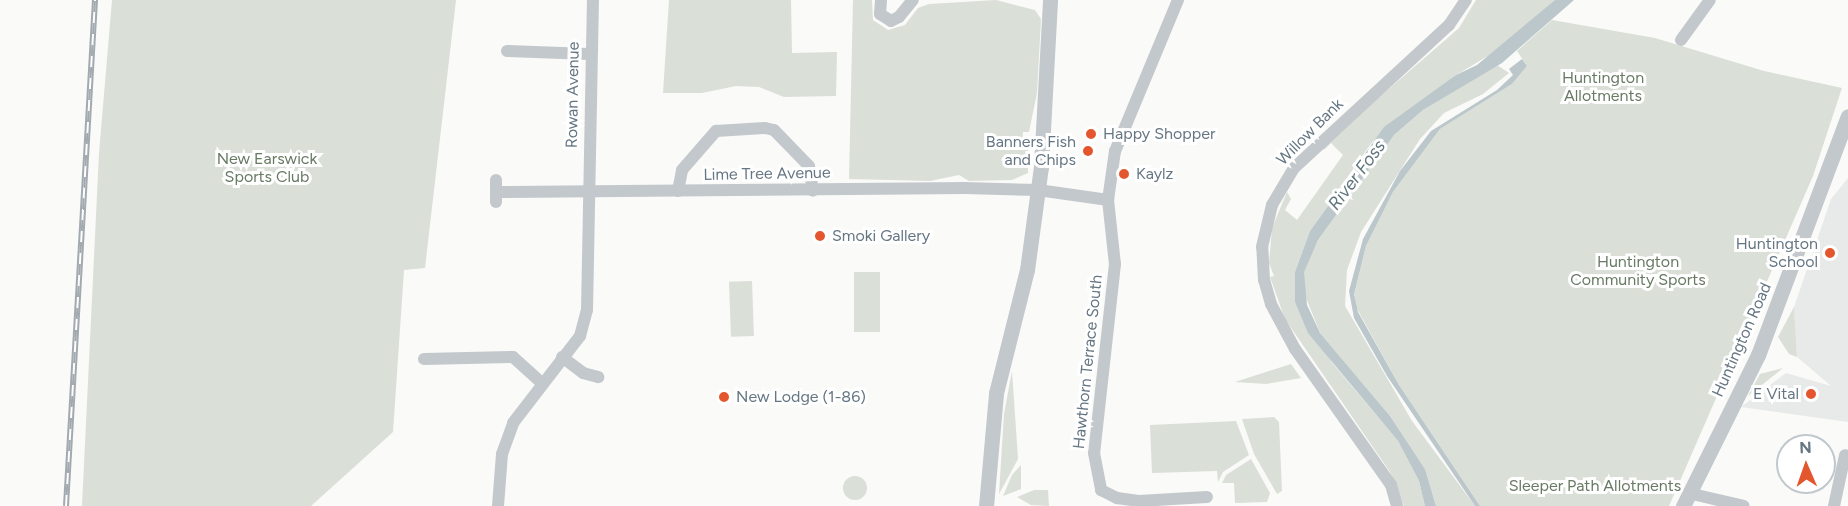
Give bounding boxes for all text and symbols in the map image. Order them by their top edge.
street label: Rowan Avenue [562,42,584,148]
park label: Huntington Allotments [1562,68,1644,106]
street label: Willow Bank [1273,95,1347,169]
place label: Happy Shopper [1103,124,1215,144]
marker: Happy Shopper [1084,127,1098,141]
place label: Banners Fish and Chips [986,132,1076,170]
water label: River Foss [1324,136,1390,214]
marker: Banners Fish and Chips [1081,144,1095,158]
park label: New Earswick Sports Club [217,149,317,187]
street label: Lime Tree Avenue [703,163,831,185]
place label: Kaylz [1136,164,1173,184]
marker: Kaylz [1117,167,1131,181]
place label: Smoki Gallery [832,226,930,246]
marker: Smoki Gallery [813,229,827,243]
place label: Huntington School [1736,234,1818,272]
marker: Huntington School [1823,246,1837,260]
park label: Huntington Community Sports [1570,252,1706,290]
street label: Hawthorn Terrace South [1069,274,1107,450]
street label: Huntington Road [1708,280,1776,400]
place label: E Vital [1753,384,1799,404]
place label: New Lodge (1-86) [736,387,866,407]
marker: E Vital [1804,387,1818,401]
marker: New Lodge (1-86) [717,390,731,404]
north arrow [1776,434,1836,494]
text: N [1799,438,1812,457]
park label: Sleeper Path Allotments [1509,476,1681,496]

